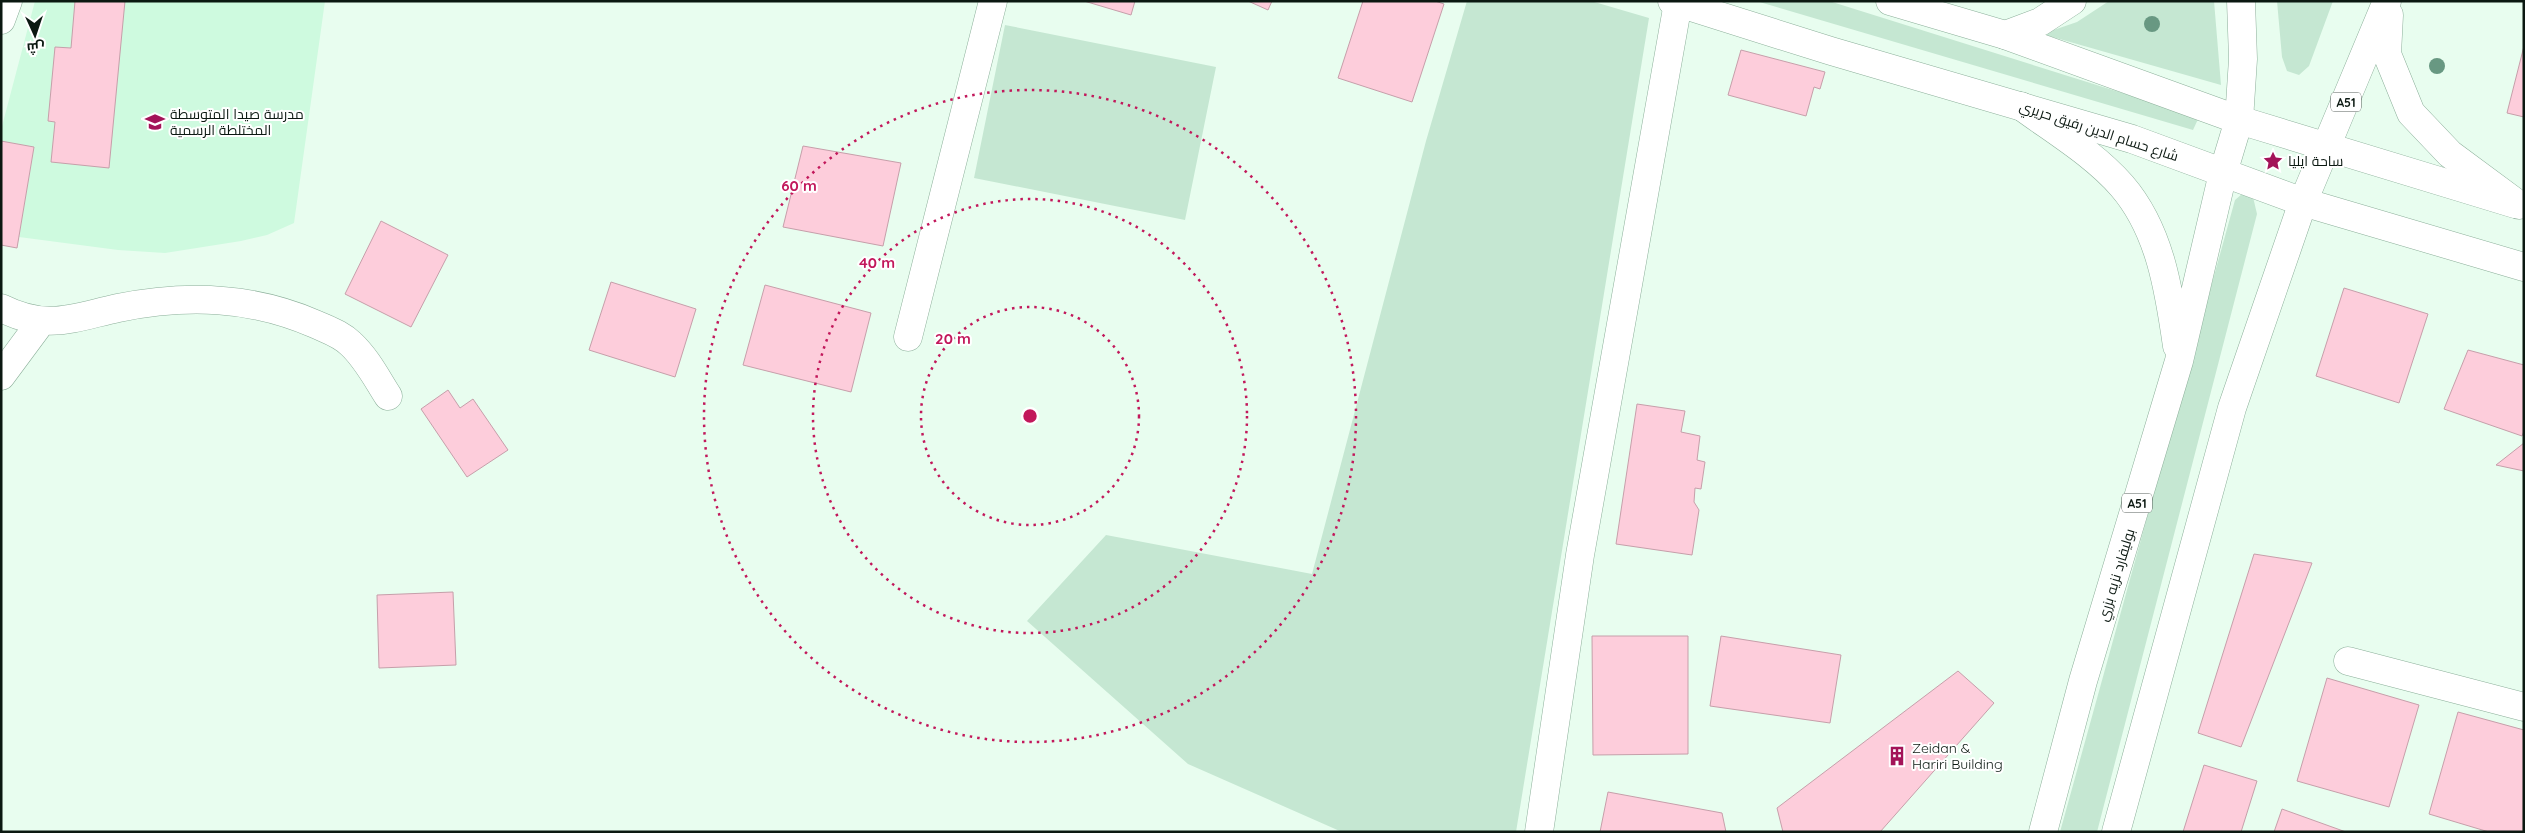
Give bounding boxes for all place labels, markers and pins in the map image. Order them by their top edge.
place label: مدرسة صيدا المتوسطة المختلطة الرسمية [170,105,304,139]
school or university icon: مدرسة صيدا المتوسطة المختلطة الرسمية [144,111,166,133]
place icon: ساحة ايليا [2262,150,2284,172]
place label: ساحة ايليا [2288,152,2343,170]
centre of rings [1021,407,1039,425]
place label: Zeidan & Hariri Building [1912,739,2003,773]
building icon: Zeidan & Hariri Building [1886,745,1908,767]

